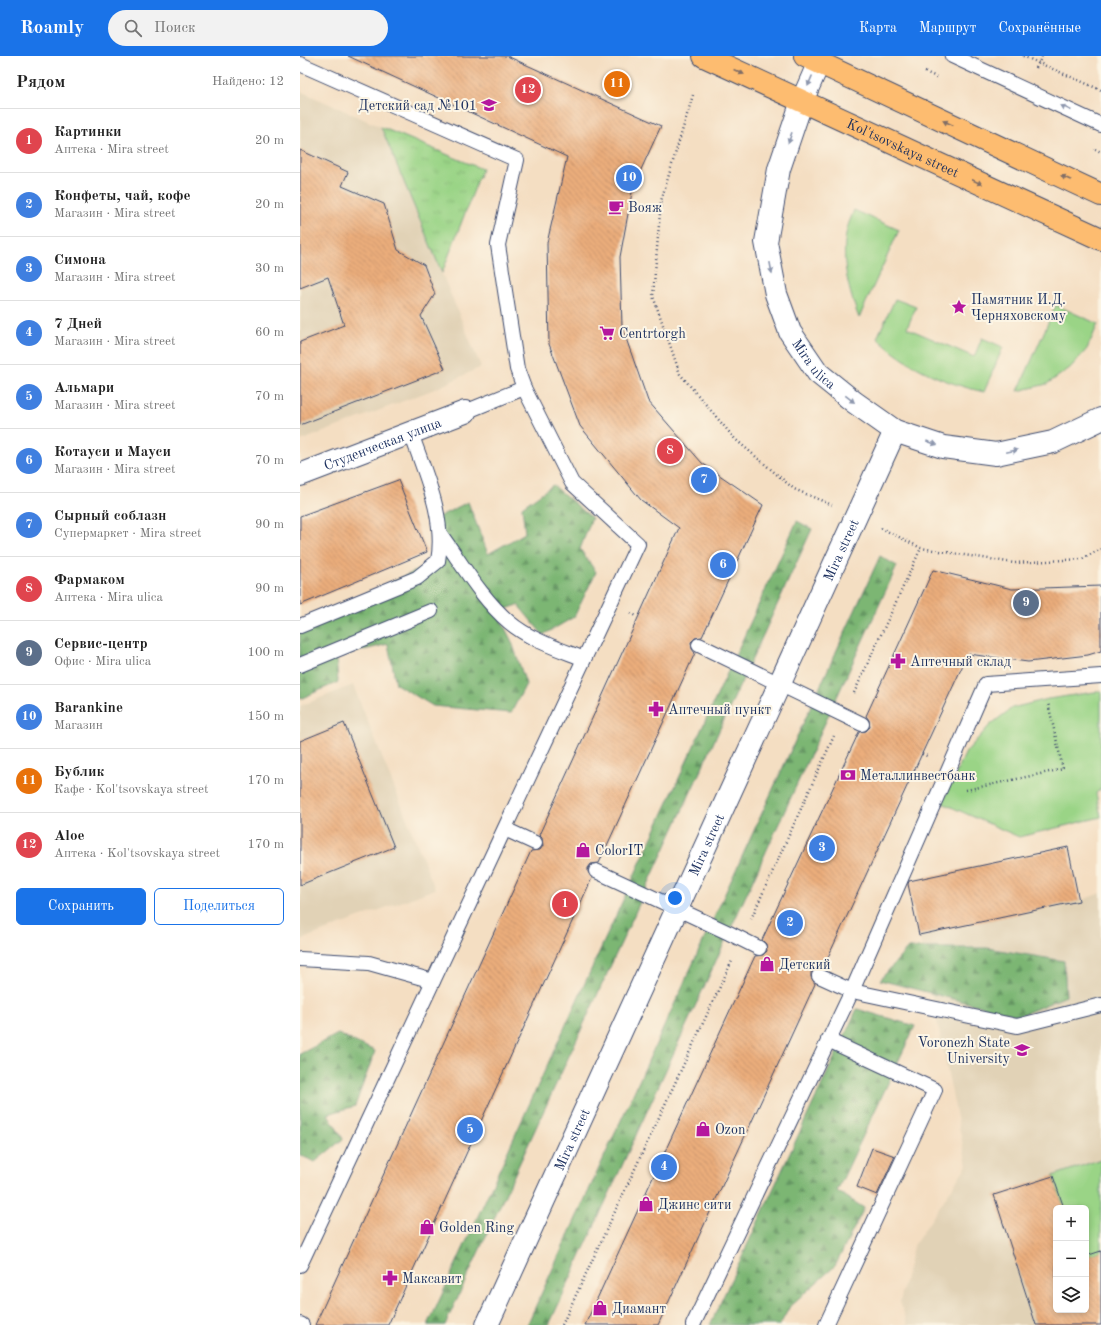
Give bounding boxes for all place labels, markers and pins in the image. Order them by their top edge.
pin: 11 [604,69,630,99]
pin: 12 [515,75,541,105]
school or university icon: Детский сад №101 [480,96,498,114]
place label: Детский сад №101 [358,99,477,113]
pin: 10 [616,163,642,193]
cafe icon: Вояж [607,198,625,216]
place label: Вояж [628,201,662,215]
place label: Памятник И.Д. Черняховскому [971,293,1067,323]
place icon: Памятник И.Д. Черняховскому [950,298,968,316]
supermarket icon: Centrtorgh [598,324,616,342]
place label: Centrtorgh [619,327,686,341]
pin: 8 [657,436,683,466]
pin: 7 [691,465,717,495]
pin: 6 [710,550,736,580]
pin: 9 [1013,588,1039,618]
pharmacy icon: Аптечный склад [889,652,907,670]
place label: Аптечный склад [910,655,1011,669]
pharmacy icon: Аптечный пункт [647,700,665,718]
place label: Аптечный пункт [668,703,772,717]
bank icon: Металлинвестбанк [839,766,857,784]
place label: Металлинвестбанк [860,769,975,783]
pin: 3 [809,833,835,863]
shop icon: ColorIT [574,841,592,859]
place label: ColorIT [595,844,643,858]
pin: 1 [552,889,578,919]
pin: 2 [777,908,803,938]
shop icon: Детский [758,955,776,973]
place label: Детский [779,958,831,972]
place label: Voronezh State University [917,1036,1011,1066]
school or university icon: Voronezh State University [1013,1041,1031,1059]
pin: 5 [457,1115,483,1145]
shop icon: Ozon [694,1120,712,1138]
place label: Ozon [715,1123,746,1137]
pin: 4 [651,1152,677,1182]
shop icon: Джинс сити [637,1195,655,1213]
place label: Джинс сити [658,1198,731,1212]
shop icon: Golden Ring [418,1218,436,1236]
place label: Golden Ring [439,1221,514,1235]
pharmacy icon: Максавит [381,1269,399,1287]
place label: Максавит [402,1272,462,1286]
shop icon: Диамант [591,1299,609,1317]
place label: Диамант [612,1302,666,1316]

